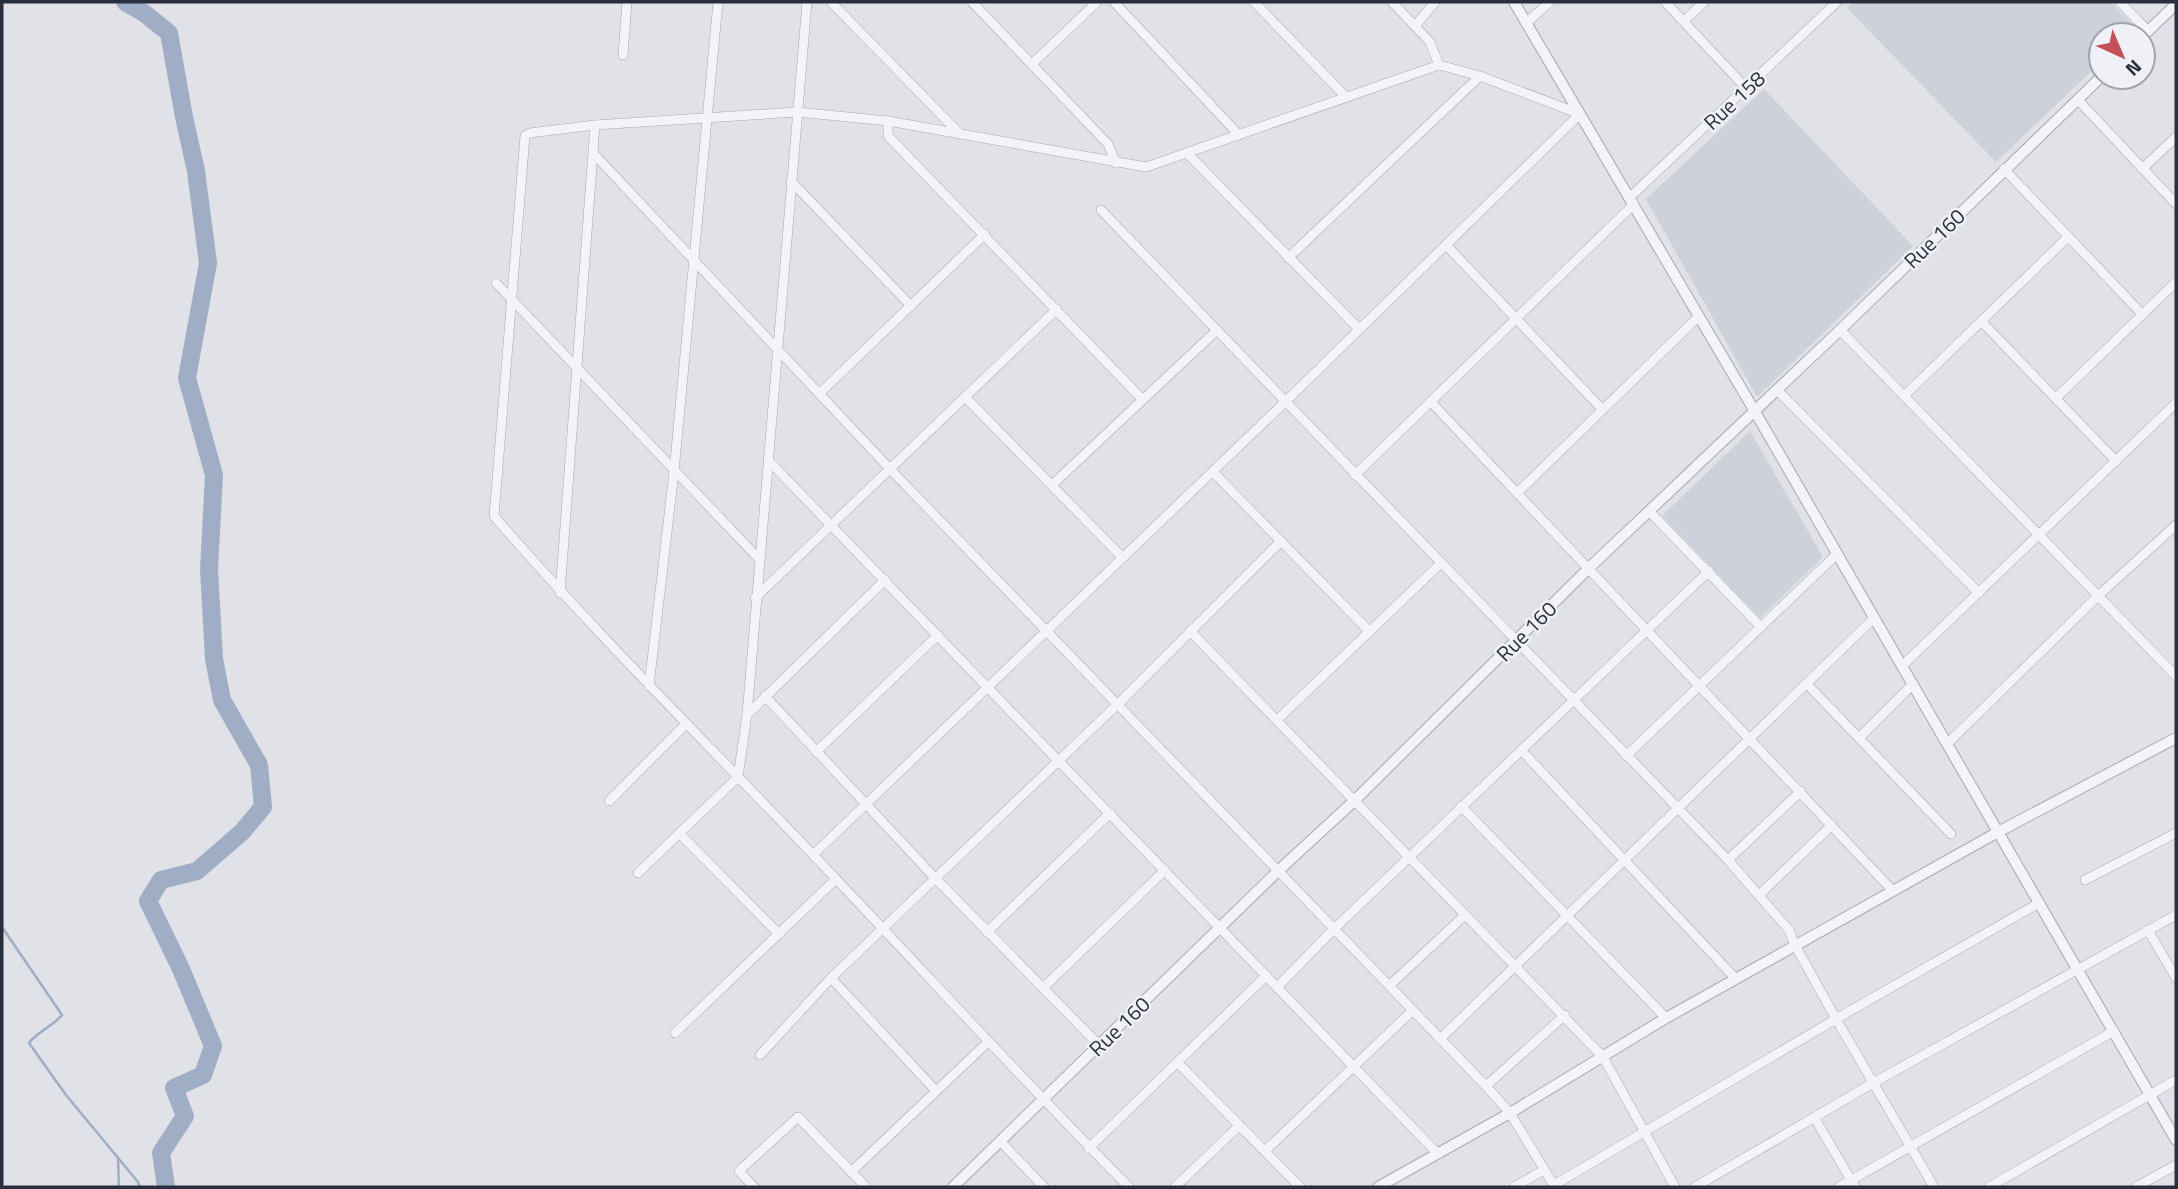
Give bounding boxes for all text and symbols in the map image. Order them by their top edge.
north arrow [2087,21,2157,91]
text: N [2119,54,2149,84]
street label: Rue 158 [1696,63,1772,137]
street label: Rue 160 [1896,201,1972,275]
street label: Rue 160 [1488,593,1564,669]
street label: Rue 160 [1081,989,1157,1063]

